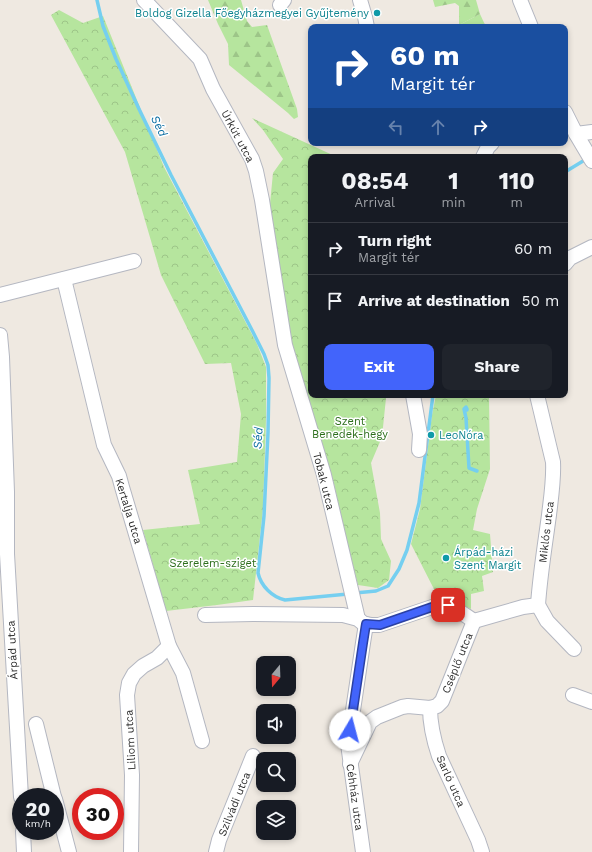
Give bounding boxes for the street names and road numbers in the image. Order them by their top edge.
street label: Úrkút utca [218,107,258,165]
street label: Tobak utca [310,451,337,511]
street label: Kertalja utca [112,477,145,546]
street label: Miklós utca [536,501,557,564]
street label: Árpád utca [3,620,21,680]
street label: Cséplő utca [439,631,475,695]
street label: Liliom utca [122,709,139,770]
street label: Sarló utca [433,753,468,809]
street label: Céhház utca [343,763,366,831]
street label: Szilvádi utca [216,770,253,838]

